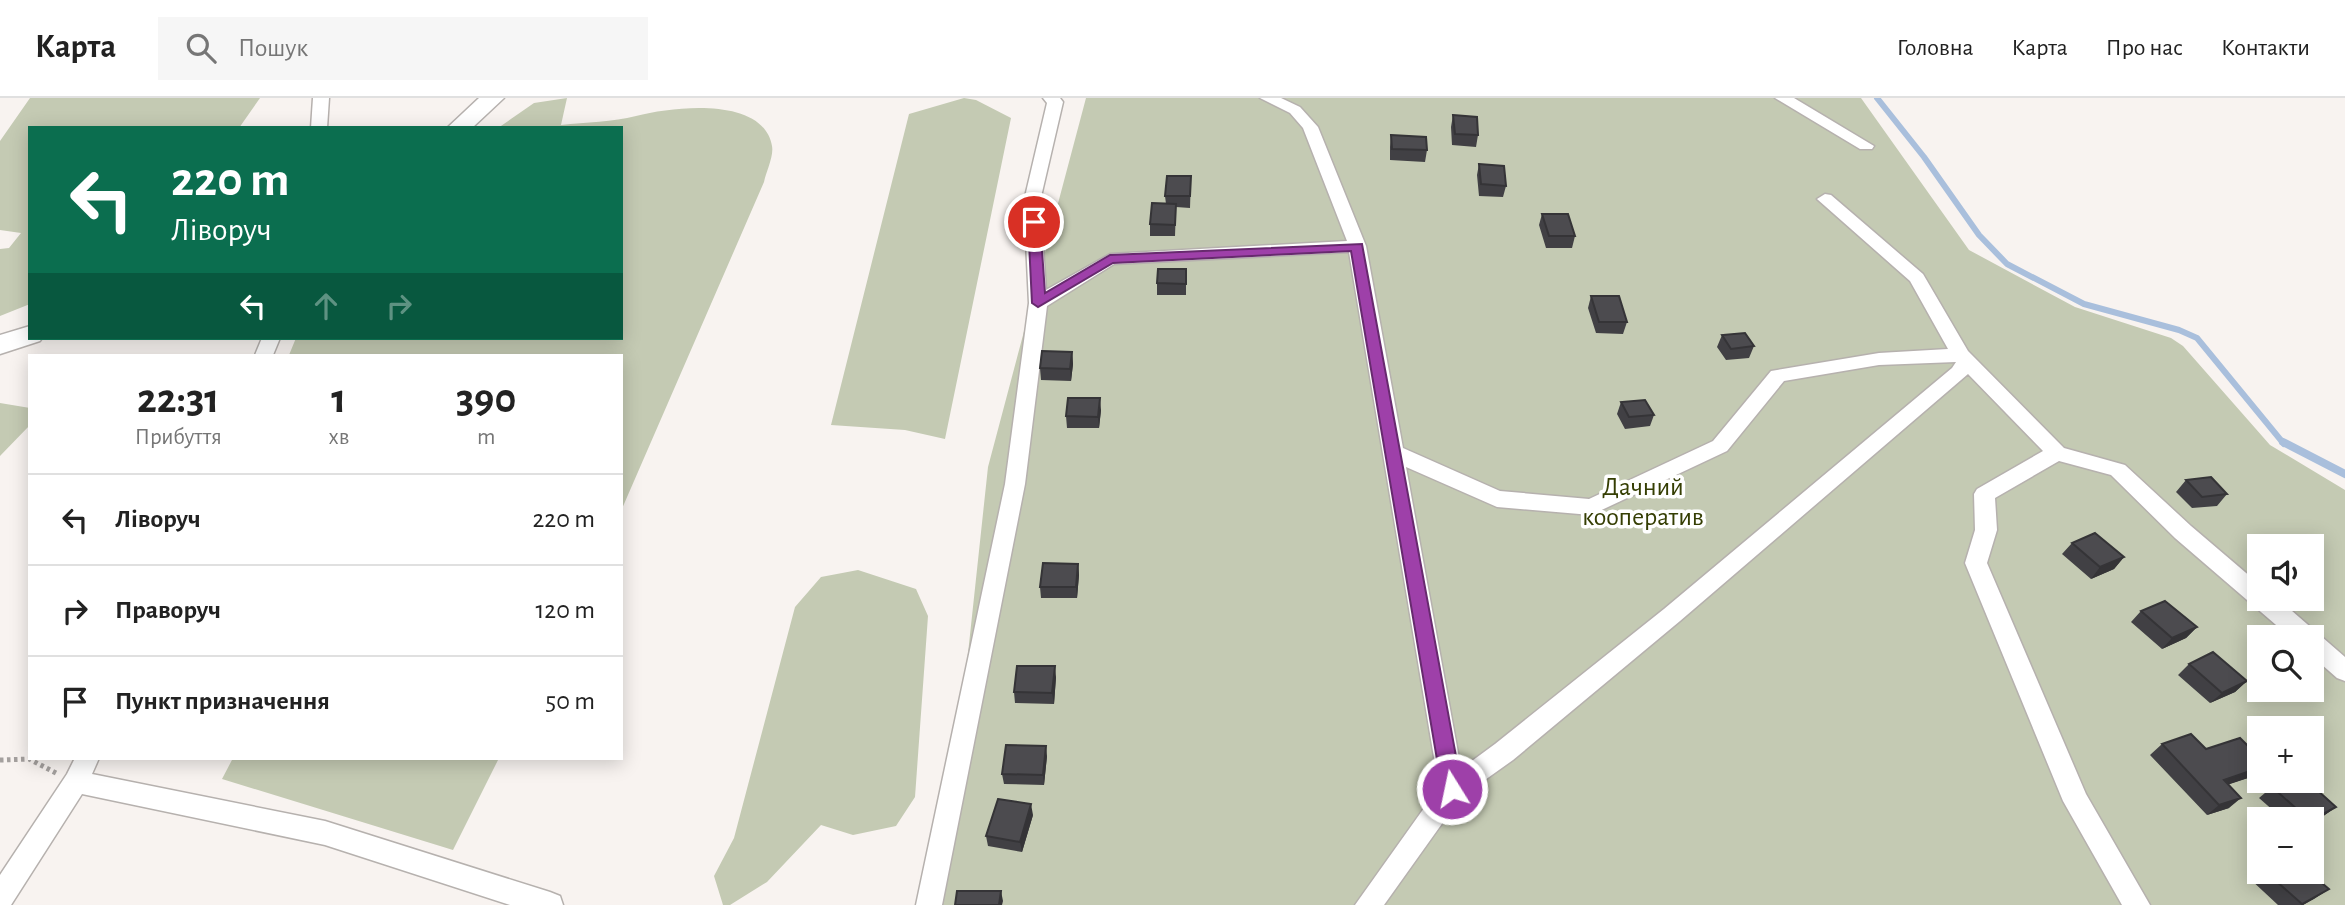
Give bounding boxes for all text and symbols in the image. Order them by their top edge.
search box [158,17,648,80]
icon: search [182,29,220,67]
text: Карта [35,31,116,64]
text: Пошук [238,35,308,61]
text: Головна [1897,36,1973,60]
text: Карта [2011,36,2068,60]
text: Про нас [2106,36,2183,60]
text: Контакти [2221,36,2310,60]
icon: left [56,154,147,245]
text: 220 m [171,156,290,205]
pin [1004,192,1064,252]
icon: arrive [1015,203,1053,241]
text: Ліворуч [171,214,272,246]
icon: left [234,287,272,325]
icon: ahead [307,287,345,325]
icon: right [380,287,418,325]
text: 22:31 [137,378,219,420]
text: 1 [331,378,346,420]
text: 390 [456,378,516,420]
text: Прибуття [135,426,222,449]
text: хв [328,426,349,449]
text: m [477,426,495,449]
park label: Дачний кооператив [1582,474,1704,530]
icon: left [56,501,94,539]
text: Ліворуч [115,506,201,532]
text: 220 m [533,506,595,532]
map controls [2247,534,2324,884]
button: sound [2247,534,2324,611]
icon: right [56,592,94,630]
text: Праворуч [115,597,221,623]
text: 120 m [535,597,595,623]
button: search [2247,625,2324,702]
icon: arrive [56,683,94,721]
text: Пункт призначення [115,688,330,714]
text: 50 m [545,688,595,714]
button: + [2247,716,2324,793]
position arrow [1415,752,1489,826]
button: − [2247,807,2324,884]

